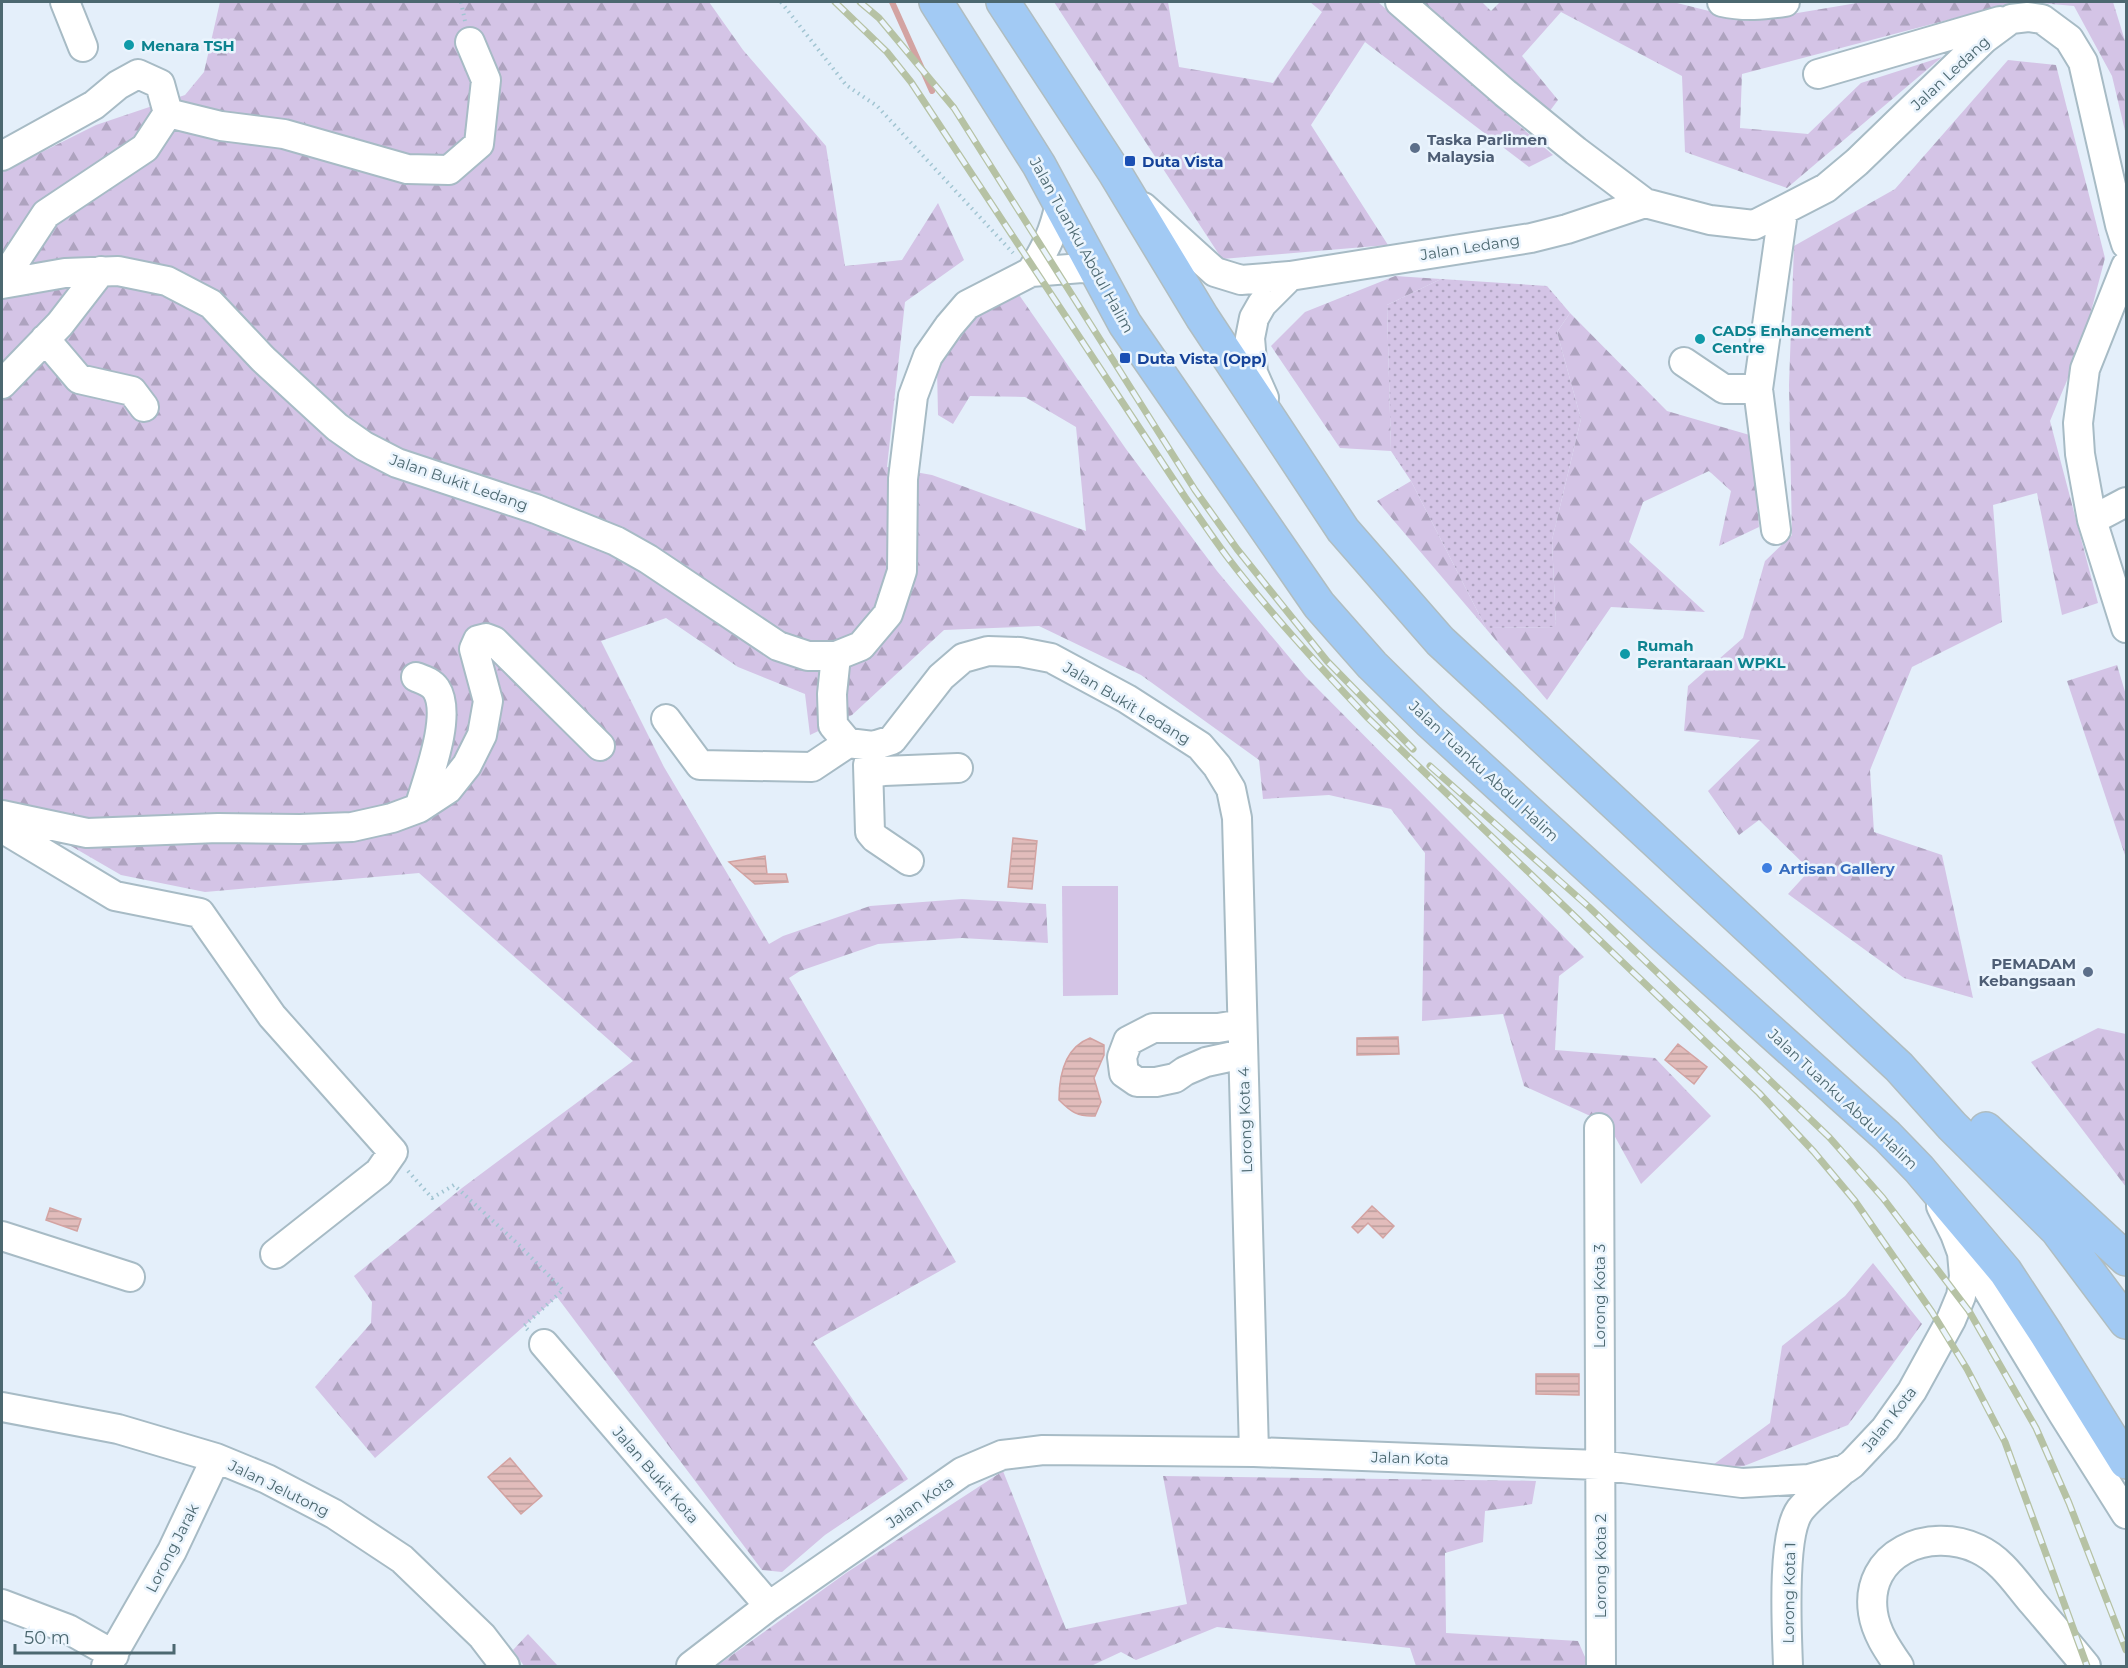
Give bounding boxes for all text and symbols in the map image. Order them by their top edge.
street label: Jalan Ledang [1906,32,1993,115]
place label: Menara TSH [141,36,235,55]
marker: Menara TSH [122,38,136,52]
place label: Taska Parlimen Malaysia [1427,130,1547,166]
marker: Taska Parlimen Malaysia [1408,141,1422,155]
place label: Duta Vista [1142,152,1224,171]
street label: Jalan Tuanku Abdul Halim [1025,153,1138,336]
marker: Duta Vista [1123,154,1137,168]
street label: Jalan Ledang [1418,230,1521,264]
place label: CADS Enhancement Centre [1712,321,1872,357]
marker: CADS Enhancement Centre [1693,332,1707,346]
place label: Duta Vista (Opp) [1137,349,1267,368]
marker: Duta Vista (Opp) [1118,351,1132,365]
street label: Jalan Bukit Ledang [386,449,531,515]
place label: Rumah Perantaraan WPKL [1637,636,1786,672]
marker: Rumah Perantaraan WPKL [1618,647,1632,661]
street label: Jalan Bukit Ledang [1059,657,1194,748]
street label: Jalan Tuanku Abdul Halim [1404,696,1563,845]
place label: Artisan Gallery [1778,859,1896,878]
marker: Artisan Gallery [1760,861,1774,875]
place label: PEMADAM Kebangsaan [1979,954,2076,990]
marker: PEMADAM Kebangsaan [2081,965,2095,979]
street label: Jalan Tuanku Abdul Halim [1763,1024,1922,1173]
street label: Lorong Kota 4 [1234,1067,1256,1173]
street label: Lorong Kota 3 [1590,1244,1609,1348]
street label: Jalan Kota [1857,1383,1920,1456]
street label: Jalan Bukit Kota [608,1422,703,1527]
street label: Jalan Kota [1370,1447,1449,1469]
street label: Jalan Jelutong [225,1455,332,1521]
street label: Jalan Kota [882,1472,957,1533]
street label: Lorong Jarak [141,1500,203,1596]
street label: Lorong Kota 2 [1591,1514,1610,1618]
street label: Lorong Kota 1 [1779,1542,1799,1644]
scale bar [15,1617,174,1655]
text: 50 m [24,1627,70,1649]

